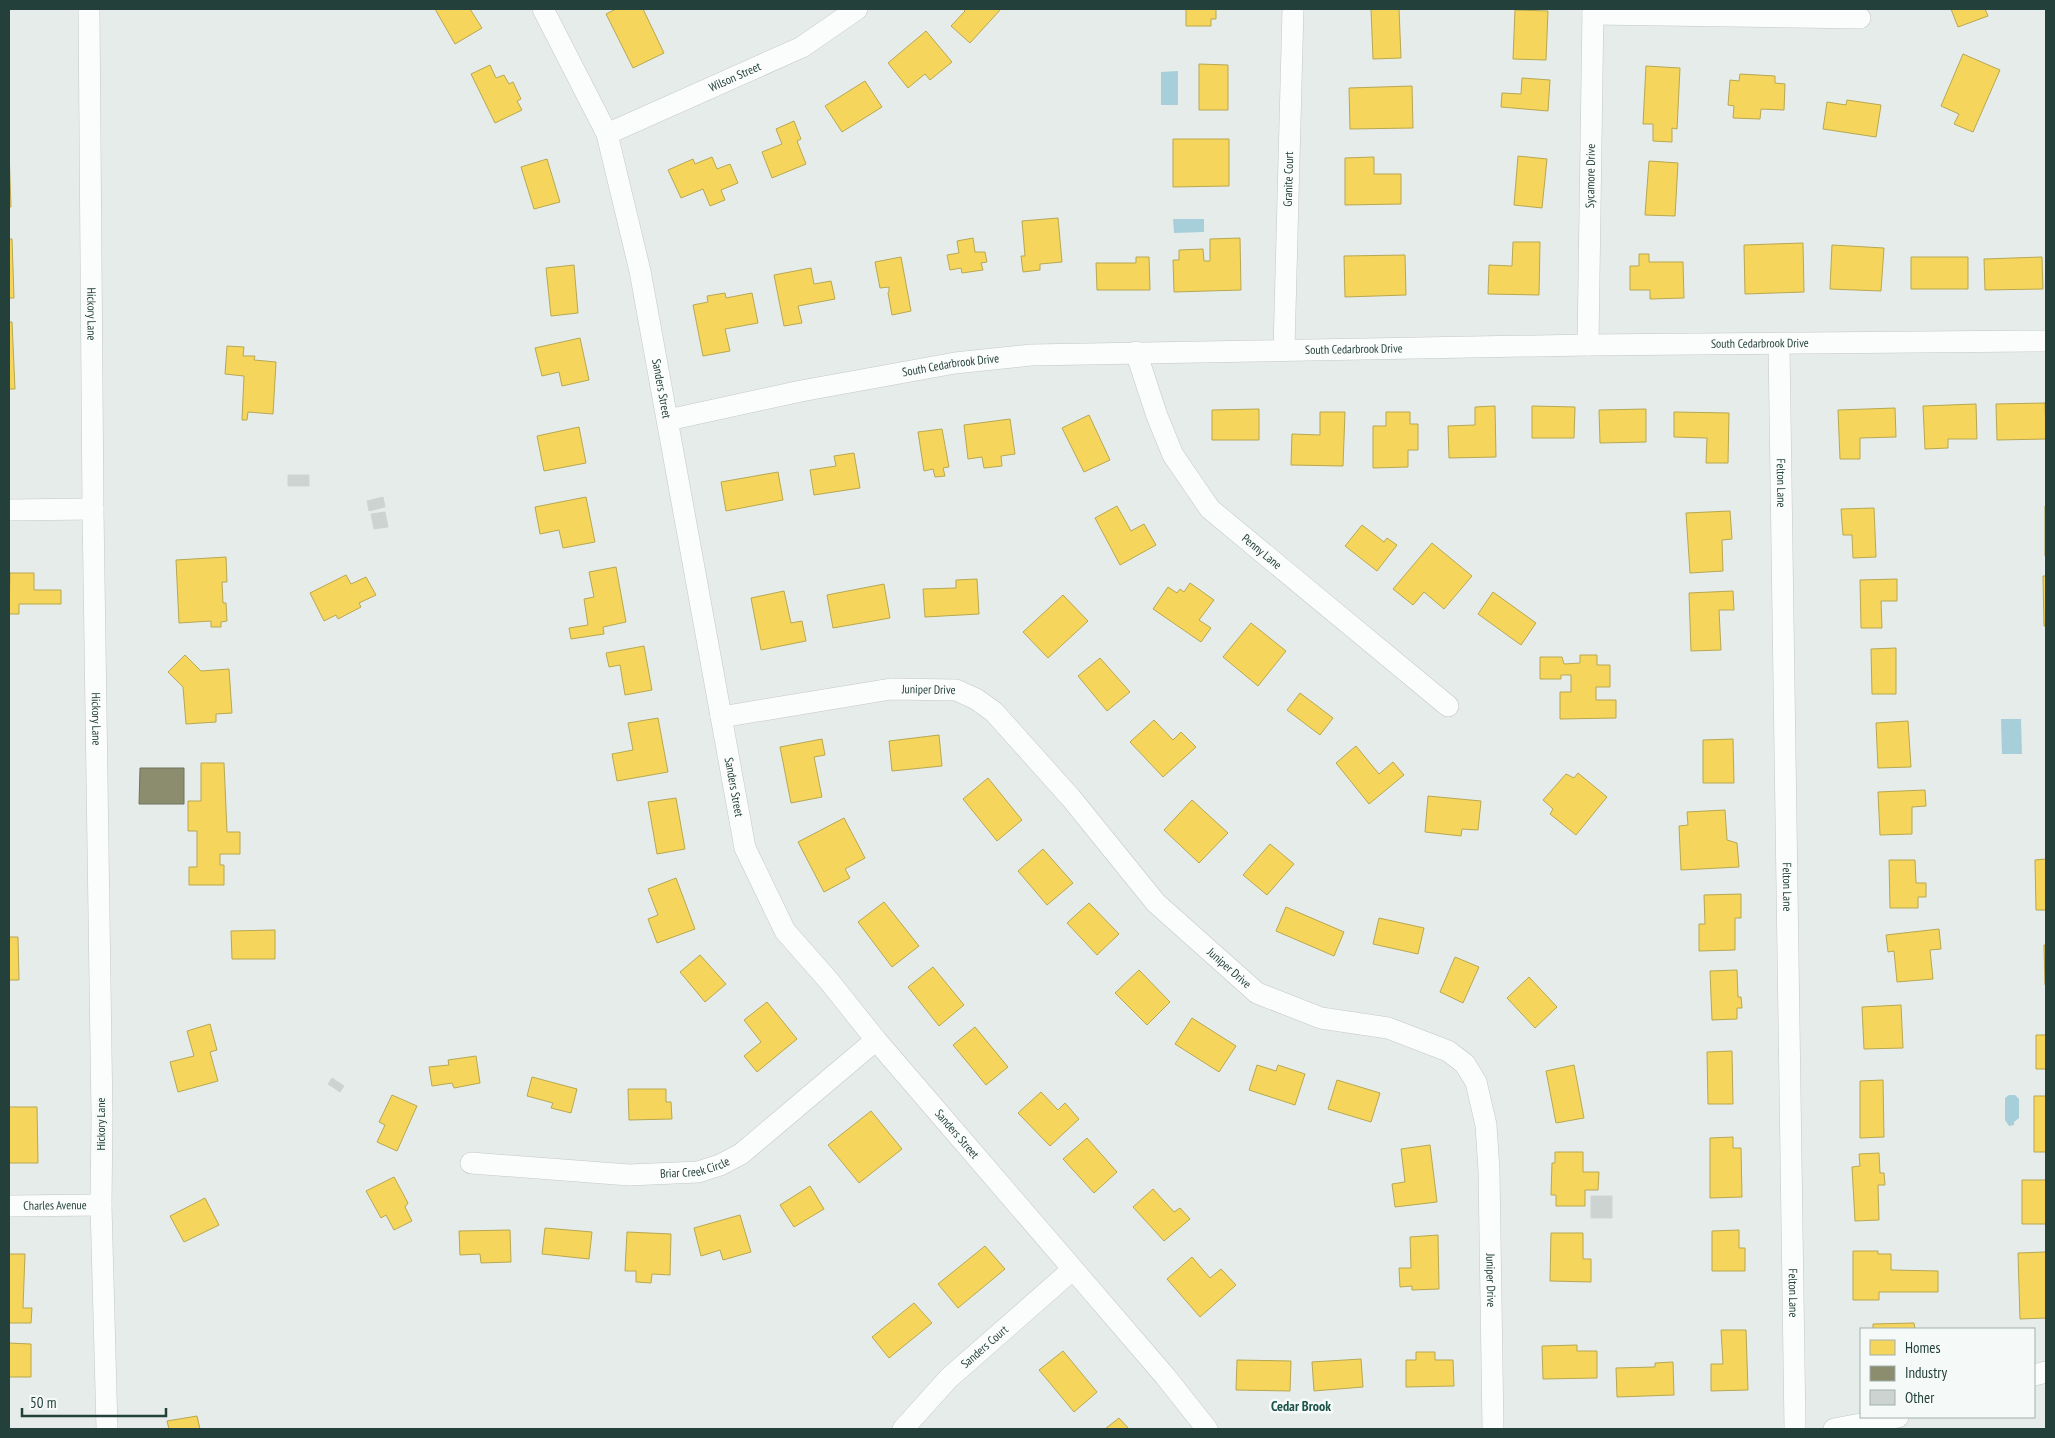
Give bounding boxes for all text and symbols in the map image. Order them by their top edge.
street label: Wilson Street [706,58,764,95]
street label: Sycamore Drive [1582,144,1598,208]
street label: Granite Court [1280,151,1296,207]
street label: Hickory Lane [84,287,100,341]
street label: South Cedarbrook Drive [1711,335,1809,351]
street label: South Cedarbrook Drive [1305,340,1403,357]
street label: South Cedarbrook Drive [901,350,1000,379]
street label: Sanders Street [649,358,675,420]
street label: Felton Lane [1774,458,1789,508]
street label: Penny Lane [1239,531,1285,572]
street label: Juniper Drive [901,681,956,697]
street label: Hickory Lane [89,692,104,746]
street label: Sanders Street [722,756,747,819]
street label: Felton Lane [1780,862,1795,911]
street label: Juniper Drive [1204,944,1255,991]
street label: Hickory Lane [93,1098,108,1150]
street label: Sanders Street [932,1106,983,1162]
street label: Briar Creek Circle [660,1153,732,1181]
street label: Charles Avenue [23,1197,87,1213]
street label: Juniper Drive [1483,1252,1499,1307]
street label: Felton Lane [1786,1268,1801,1317]
street label: Sanders Court [958,1321,1011,1371]
legend [1860,1328,2035,1418]
text: Homes [1905,1338,1941,1357]
text: Industry [1905,1363,1947,1382]
scale bar [22,1386,166,1418]
text: Other [1905,1388,1935,1407]
text: 50 m [30,1393,56,1412]
district label: Cedar Brook [1271,1397,1331,1415]

